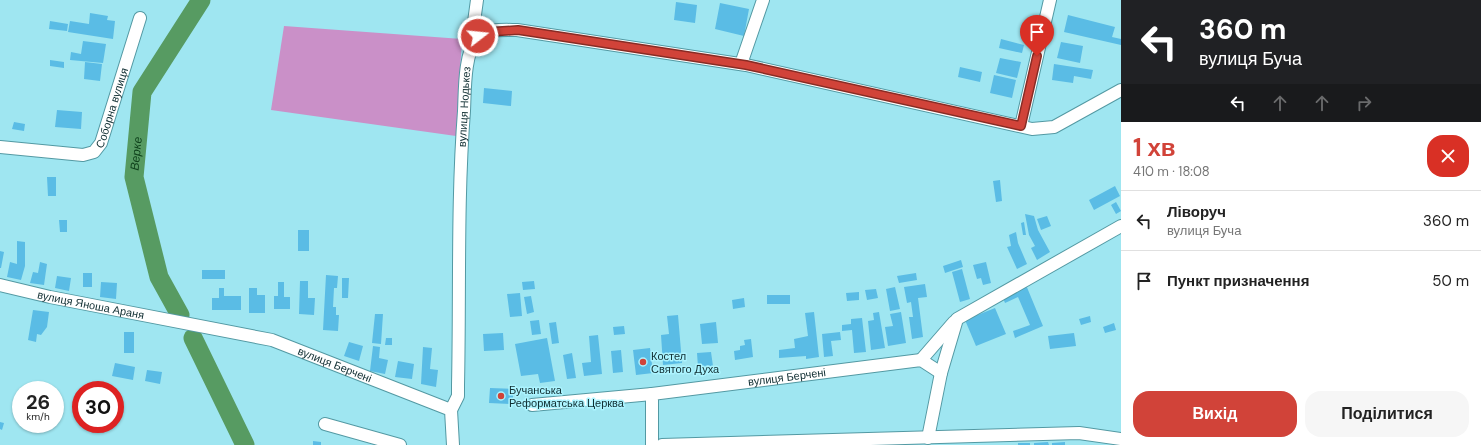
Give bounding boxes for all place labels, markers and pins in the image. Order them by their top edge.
pin [1020,15,1054,56]
place label: Костел Святого Духа [651,349,720,376]
marker: Костел Святого Духа [638,357,648,367]
place label: Бучанська Реформатська Церква [509,383,625,410]
marker: Бучанська Реформатська Церква [496,391,506,401]

